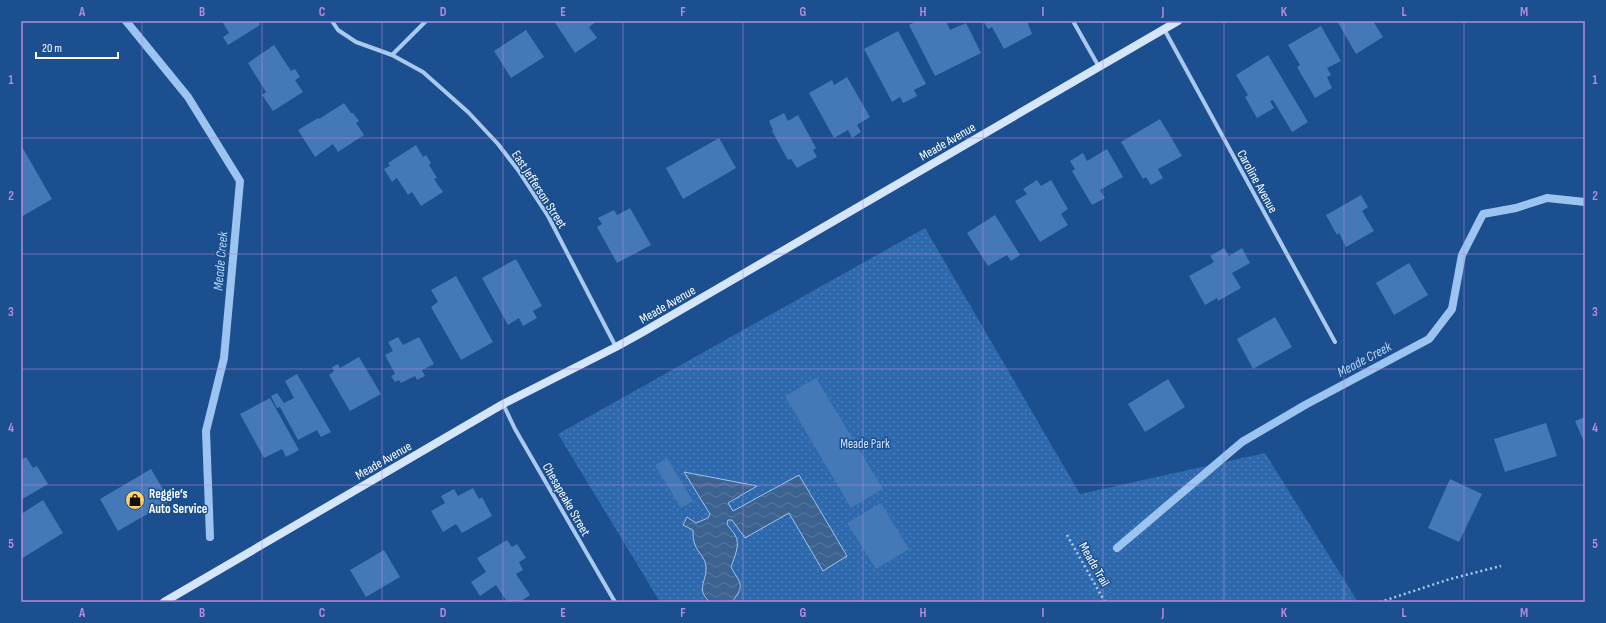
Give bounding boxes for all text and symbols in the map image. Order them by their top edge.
text: A [78,4,86,20]
text: B [199,4,205,20]
text: C [319,4,326,20]
text: D [440,4,447,20]
text: E [560,4,566,20]
text: F [680,4,686,20]
text: G [800,4,807,20]
text: H [920,4,927,20]
text: I [1042,4,1045,20]
text: J [1161,4,1165,20]
text: K [1281,4,1288,20]
text: L [1401,4,1407,20]
text: M [1520,4,1528,20]
scale bar [36,34,118,60]
text: 20 m [42,41,62,56]
text: 1 [8,72,14,88]
text: 1 [1592,72,1598,88]
street label: Meade Avenue [916,119,979,164]
street label: Caroline Avenue [1233,147,1281,216]
street label: East Jefferson Street [508,148,570,232]
text: 2 [8,188,14,204]
text: 2 [1592,188,1598,204]
water label: Meade Creek [209,230,232,291]
street label: Meade Avenue [636,282,699,327]
text: 3 [8,304,14,320]
text: 3 [1592,304,1598,320]
water label: Meade Creek [1334,338,1395,381]
text: 4 [8,420,14,436]
text: 4 [1592,420,1598,436]
park label: Meade Park [840,436,890,452]
street label: Meade Avenue [352,438,415,483]
street label: Chesapeake Street [539,460,594,539]
place label: Reggie’s Auto Service [148,486,208,517]
shop icon: Reggie’s Auto Service [124,489,146,511]
text: 5 [8,536,14,552]
text: 5 [1592,536,1598,552]
street label: Meade Trail [1075,540,1113,589]
text: A [78,605,86,621]
text: B [199,605,205,621]
text: C [319,605,326,621]
text: D [440,605,447,621]
text: E [560,605,566,621]
text: F [680,605,686,621]
text: G [800,605,807,621]
text: H [920,605,927,621]
text: I [1042,605,1045,621]
text: J [1161,605,1165,621]
text: K [1281,605,1288,621]
text: L [1401,605,1407,621]
text: M [1520,605,1528,621]

